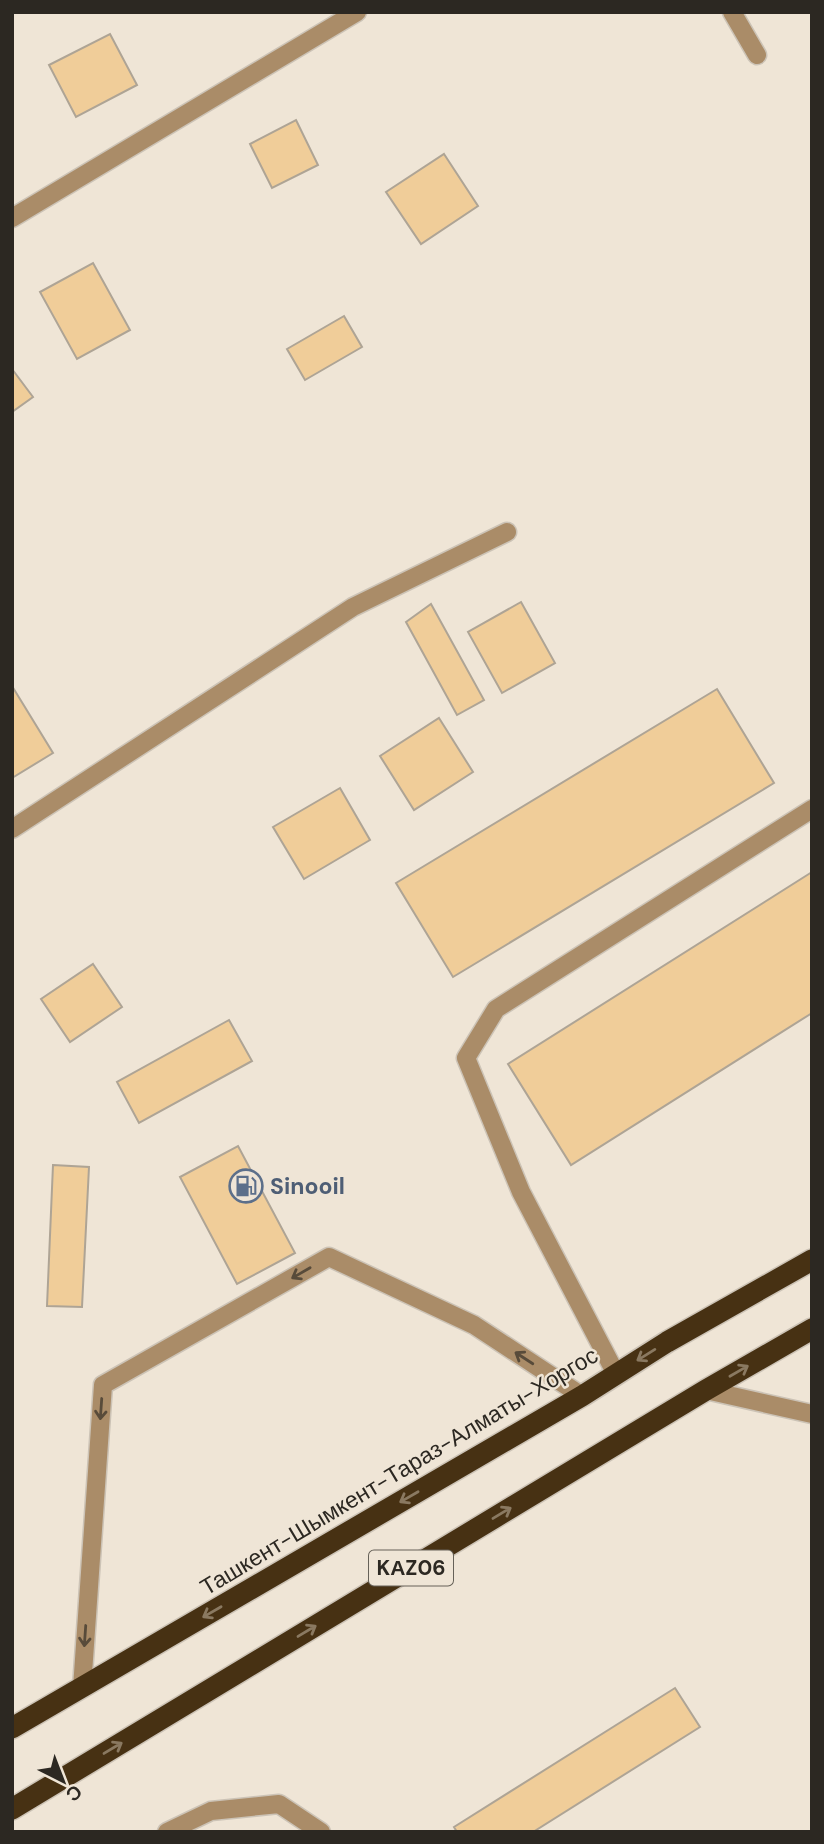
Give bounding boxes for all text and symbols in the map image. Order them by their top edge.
fuel station icon: Sinooil [227,1167,265,1205]
place label: Sinooil [270,1171,345,1201]
one-way arrow [292,1266,312,1280]
street label: Ташкент-Шымкент-Тараз-Алматы-Хоргос [195,1340,603,1602]
one-way arrow [637,1349,657,1363]
one-way arrow [515,1351,535,1365]
one-way arrow [729,1364,749,1378]
one-way arrow [94,1397,107,1419]
one-way arrow [399,1490,419,1504]
one-way arrow [492,1506,512,1520]
road number: KАZ06 [369,1550,453,1586]
one-way arrow [203,1605,223,1619]
one-way arrow [78,1624,91,1646]
one-way arrow [297,1624,317,1638]
one-way arrow [102,1741,122,1755]
north arrow [28,1746,98,1816]
text: С [60,1779,88,1807]

